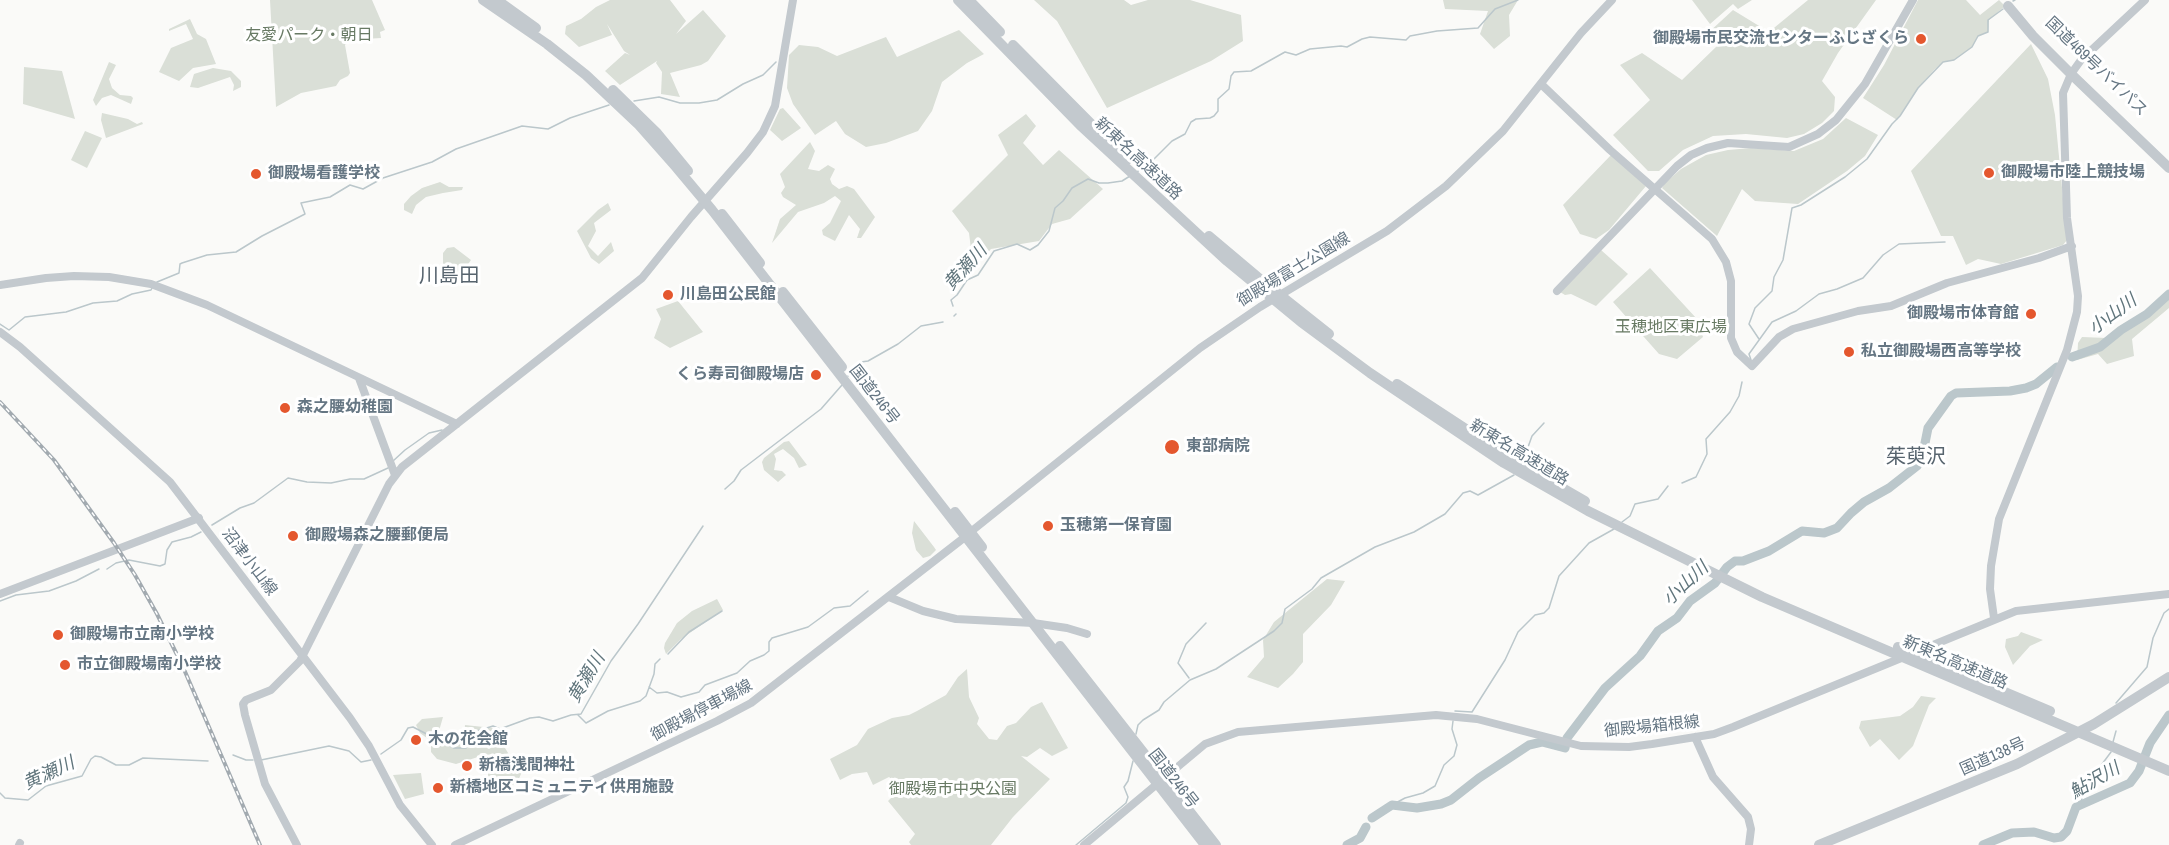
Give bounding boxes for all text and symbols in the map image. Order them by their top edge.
street label: 国道469号バイパス [2041,14,2151,120]
park label: 友愛パーク・朝日 [245,26,373,46]
place label: 御殿場市民交流センターふじざくら [1653,29,1909,49]
marker: 御殿場市民交流センターふじざくら [1914,32,1928,46]
street label: 新東名高速道路 [1090,114,1186,204]
place label: 御殿場市陸上競技場 [2001,163,2145,183]
place label: 御殿場看護学校 [268,164,380,184]
marker: 御殿場市陸上競技場 [1982,166,1996,180]
marker: 御殿場看護学校 [249,167,263,181]
street label: 御殿場富士公園線 [1234,229,1354,311]
water label: 黄瀬川 [940,241,992,295]
district label: 川島田 [419,265,479,289]
place label: 川島田公民館 [680,285,776,305]
marker: 川島田公民館 [661,288,675,302]
water label: 小山川 [2085,290,2141,340]
place label: 御殿場市体育館 [1907,304,2019,324]
marker: 御殿場市体育館 [2024,307,2038,321]
park label: 玉穂地区東広場 [1615,318,1727,338]
place label: 私立御殿場西高等学校 [1861,342,2021,362]
marker: 私立御殿場西高等学校 [1842,345,1856,359]
street label: 国道246号 [845,362,903,428]
place label: くら寿司御殿場店 [676,365,804,385]
marker: くら寿司御殿場店 [809,368,823,382]
place label: 森之腰幼稚園 [297,398,393,418]
marker: 森之腰幼稚園 [278,401,292,415]
street label: 新東名高速道路 [1466,416,1572,490]
place label: 東部病院 [1186,437,1250,457]
marker: 東部病院 [1163,438,1181,456]
district label: 茱萸沢 [1886,446,1946,470]
place label: 玉穂第一保育園 [1060,516,1172,536]
marker: 玉穂第一保育園 [1041,519,1055,533]
street label: 沼津小山線 [217,524,281,600]
place label: 御殿場森之腰郵便局 [305,526,449,546]
marker: 御殿場森之腰郵便局 [286,529,300,543]
water label: 小山川 [1659,558,1713,610]
place label: 御殿場市立南小学校 [70,625,214,645]
marker: 御殿場市立南小学校 [51,628,65,642]
street label: 新東名高速道路 [1900,632,2010,694]
water label: 黄瀬川 [564,649,610,707]
place label: 市立御殿場南小学校 [77,655,221,675]
marker: 市立御殿場南小学校 [58,658,72,672]
street label: 御殿場停車場線 [648,676,756,746]
street label: 御殿場箱根線 [1603,712,1701,742]
place label: 木の花会館 [428,730,508,750]
marker: 木の花会館 [409,733,423,747]
street label: 国道138号 [1957,734,2029,780]
street label: 国道246号 [1144,746,1202,812]
water label: 黄瀬川 [20,753,78,795]
place label: 新橋浅間神社 [479,756,575,776]
water label: 鮎沢川 [2066,758,2124,804]
marker: 新橋浅間神社 [460,759,474,773]
place label: 新橋地区コミュニティ供用施設 [450,778,674,798]
park label: 御殿場市中央公園 [889,780,1017,800]
marker: 新橋地区コミュニティ供用施設 [431,781,445,795]

